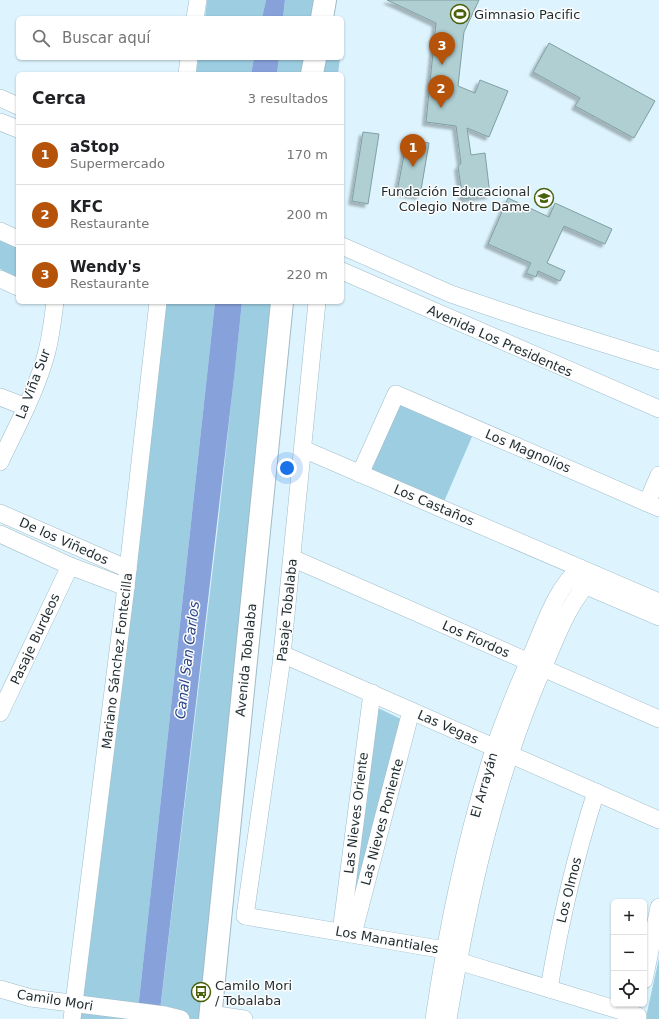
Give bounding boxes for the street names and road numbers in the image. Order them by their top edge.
street label: Avenida Los Presidentes [425,302,575,380]
street label: La Viña Sur [13,346,53,421]
street label: Los Magnolios [483,426,573,476]
street label: Los Castaños [392,481,477,529]
street label: De los Viñedos [17,515,111,567]
street label: Pasaje Tobalaba [274,558,300,662]
street label: Mariano Sánchez Fontecilla [99,572,135,750]
street label: Pasaje Burdeos [7,591,63,687]
street label: Avenida Tobalaba [233,603,259,717]
street label: Los Fiordos [440,617,512,661]
street label: Las Vegas [415,707,481,747]
street label: Las Nieves Oriente [341,751,371,875]
street label: El Arrayán [468,751,500,819]
street label: Las Nieves Poniente [358,757,406,887]
street label: Los Olmos [554,855,584,924]
street label: Los Manantiales [334,924,440,957]
street label: Camilo Mori [16,987,94,1013]

